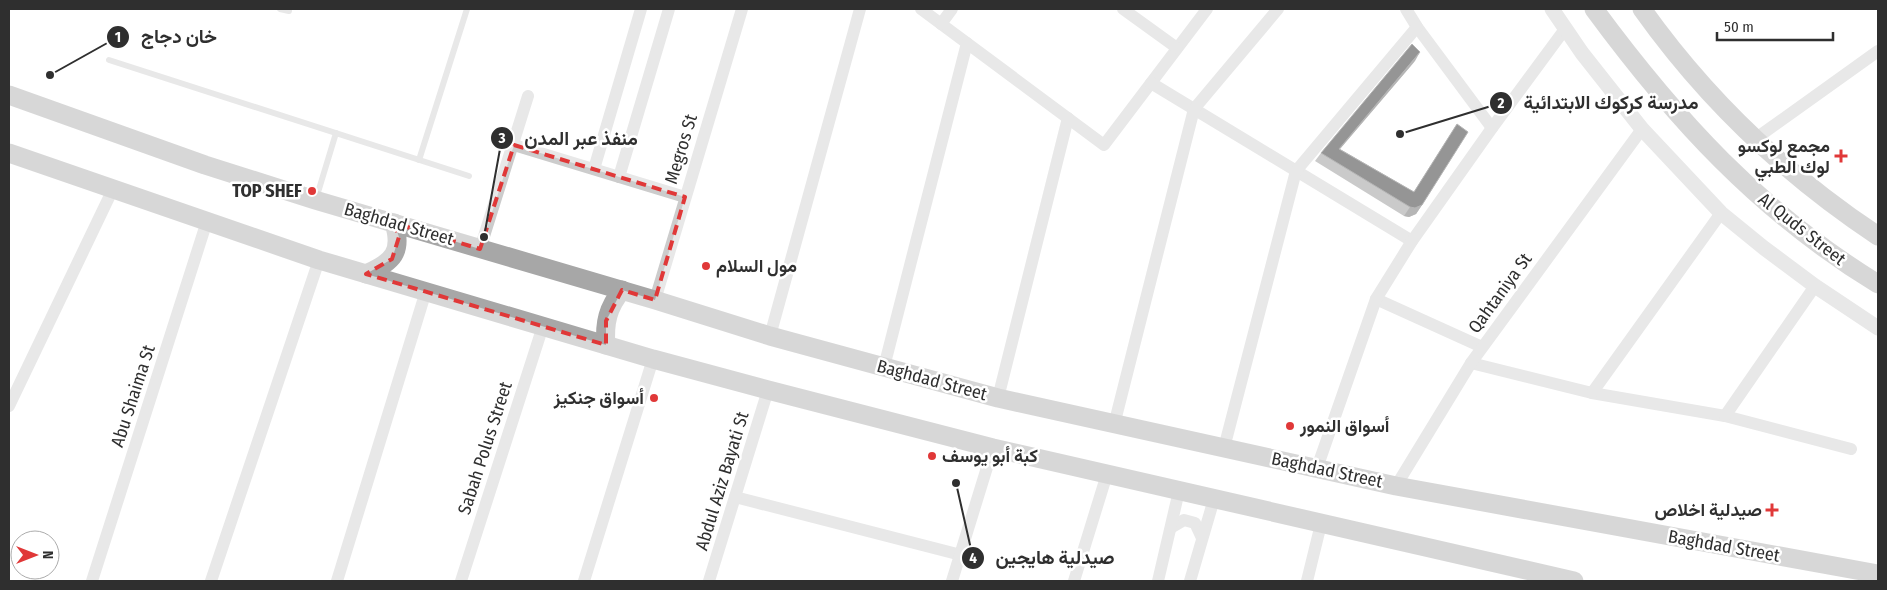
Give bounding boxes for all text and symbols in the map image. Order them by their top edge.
scale bar [1717,10,1833,42]
text: 50 m [1724,18,1754,36]
callout: خان دجاج [106,20,227,54]
text: خان دجاج [141,25,217,49]
text: 1 [115,28,121,46]
callout: مدرسة كركوك الابتدائية [1489,86,1708,120]
text: مدرسة كركوك الابتدائية [1524,91,1698,115]
text: 2 [1497,94,1505,112]
street label: Megros St [660,111,702,187]
callout: منفذ عبر المدن [489,121,648,155]
text: منفذ عبر المدن [524,127,638,151]
text: 3 [497,129,506,147]
place label: مجمع لوكسو لوك الطبي [1738,135,1830,182]
marker: مجمع لوكسو لوك الطبي [1834,149,1848,163]
place label: TOP SHEF [232,180,302,202]
marker: TOP SHEF [306,185,318,197]
street label: Al Quds Street [1754,188,1850,270]
street label: Baghdad Street [342,198,456,250]
street label: Qahtaniya St [1464,249,1536,337]
place label: مول السلام [716,255,797,278]
marker: مول السلام [700,260,712,272]
street label: Abu Shaima St [106,342,160,450]
street label: Baghdad Street [875,355,990,405]
street label: Sabah Polus Street [453,379,517,517]
place label: أسواق جنكيز [553,387,644,409]
marker: أسواق جنكيز [648,392,660,404]
street label: Abdul Aziz Bayati St [690,409,754,553]
place label: أسواق النمور [1299,415,1390,437]
marker: أسواق النمور [1284,420,1296,432]
place label: كبة أبو يوسف [942,445,1038,467]
street label: Baghdad Street [1269,447,1385,493]
marker: كبة أبو يوسف [926,450,938,462]
place label: صيدلية اخلاص [1654,499,1762,521]
marker: صيدلية اخلاص [1766,504,1778,516]
street label: Baghdad Street [1666,525,1782,567]
north arrow [10,530,60,580]
callout: صيدلية هايجين [961,541,1125,575]
text: صيدلية هايجين [995,546,1115,569]
text: 4 [969,549,977,567]
text: N [39,551,56,559]

